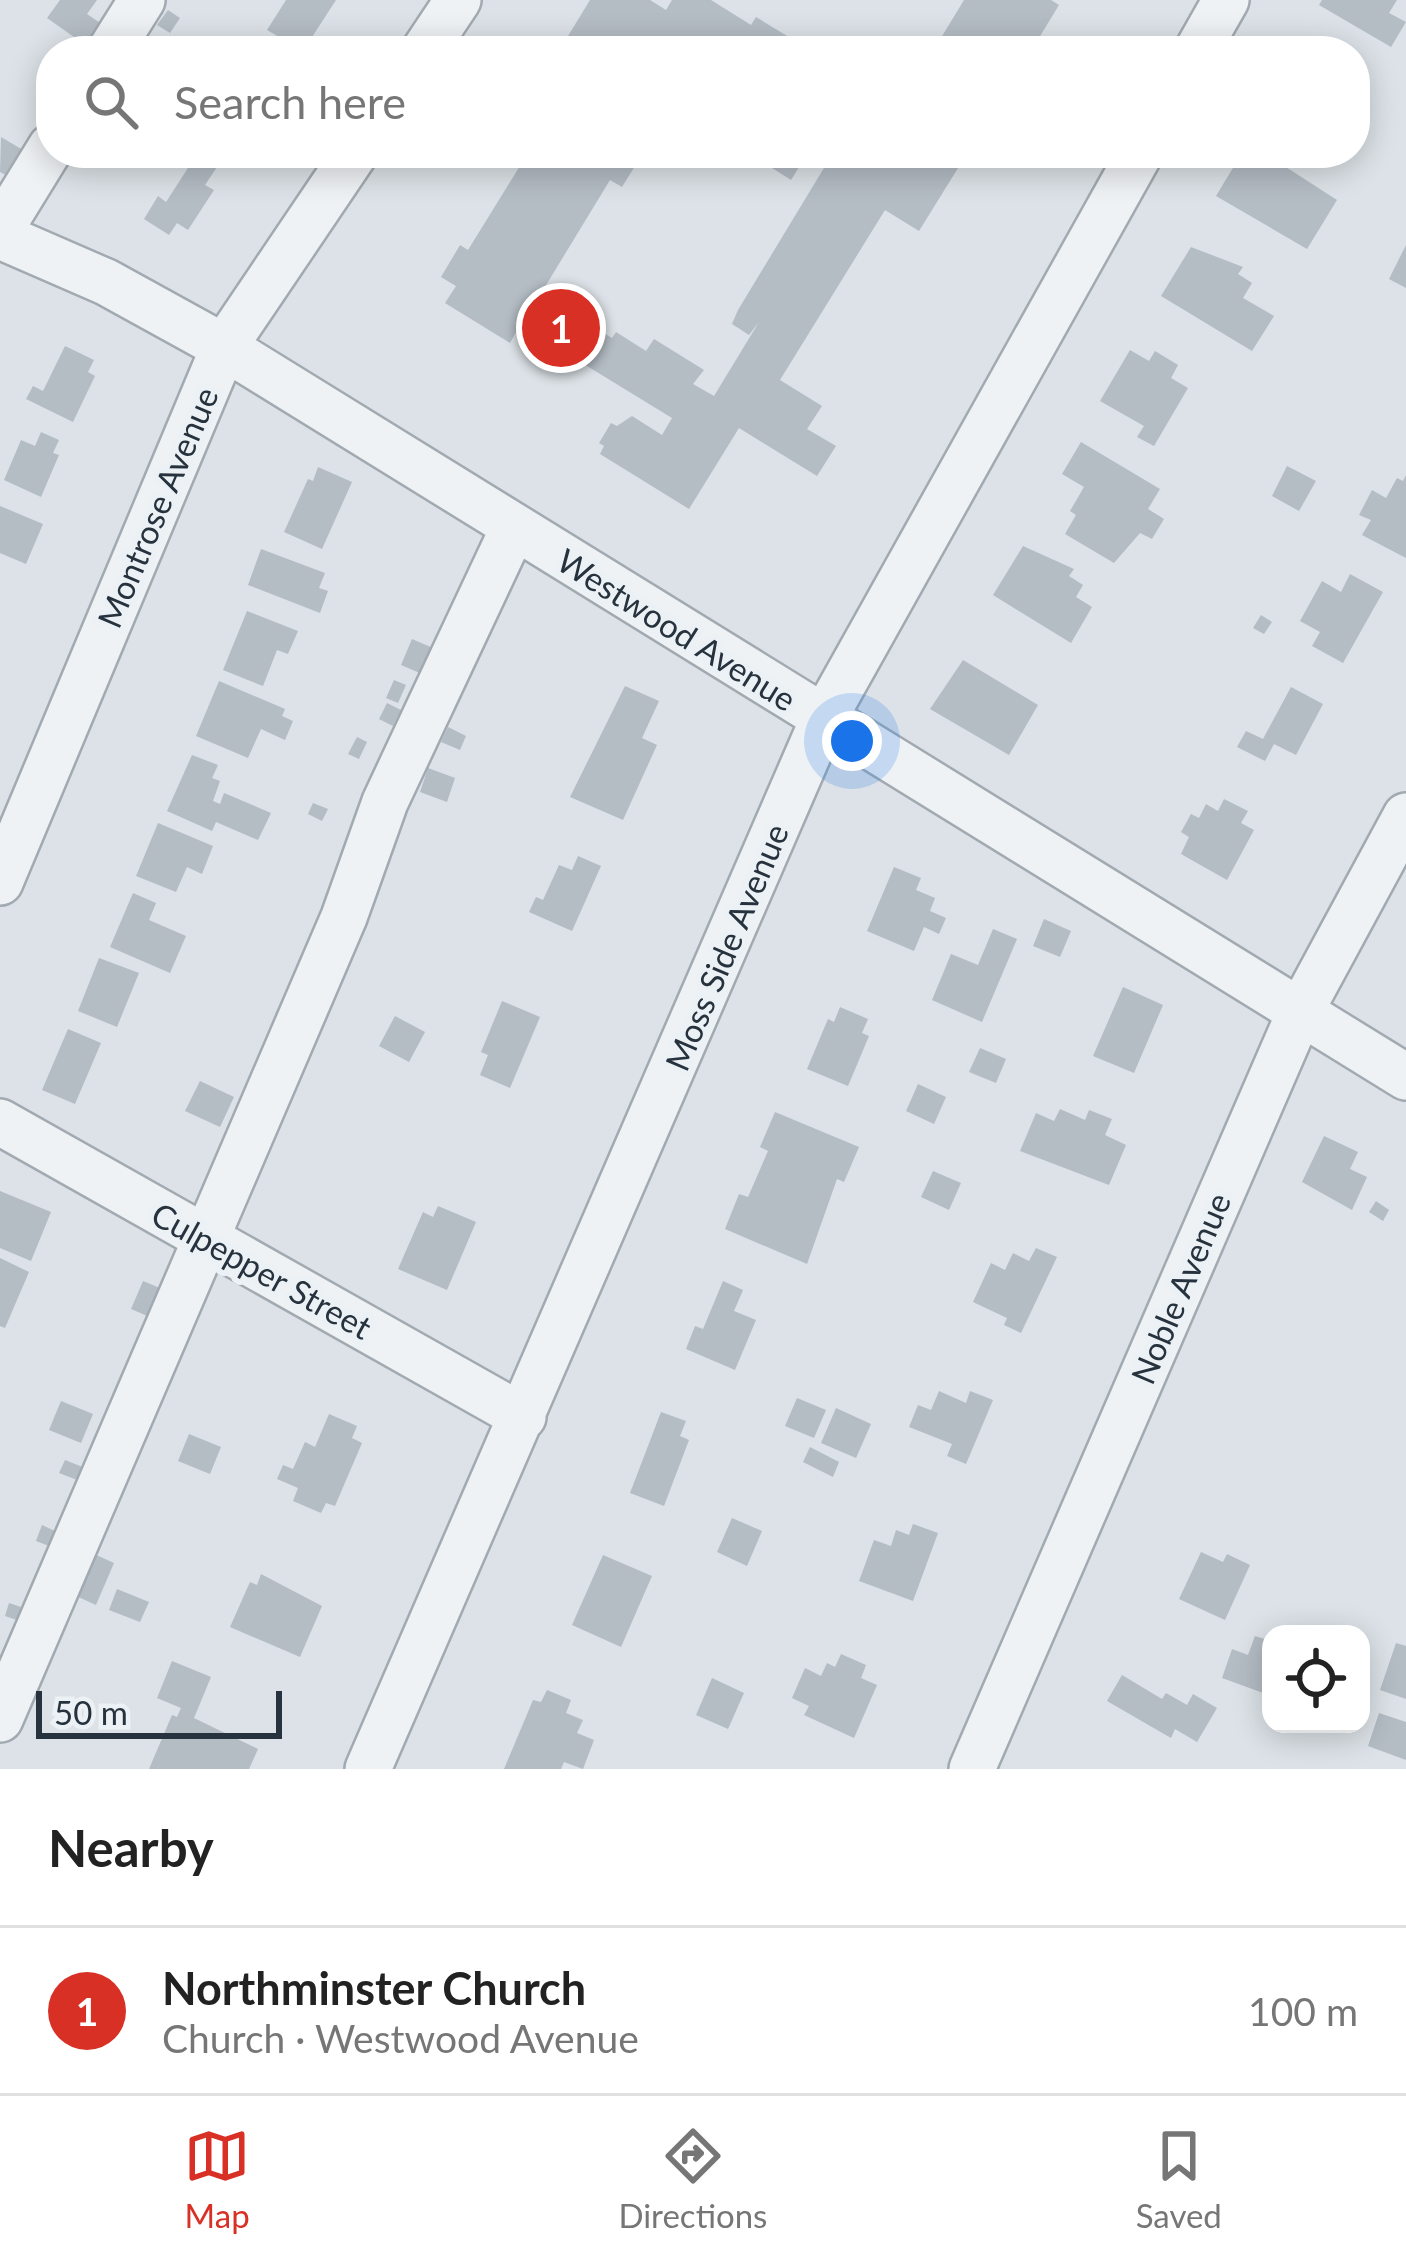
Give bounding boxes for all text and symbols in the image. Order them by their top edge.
search box [36,36,1370,168]
icon: search [78,69,144,135]
text: Search here [174,75,406,129]
pin: 1 [522,283,600,373]
street label: Montrose Avenue [88,381,226,633]
street label: Westwood Avenue [550,539,804,719]
your location [822,711,882,771]
street label: Moss Side Avenue [656,818,796,1076]
street label: Noble Avenue [1122,1186,1238,1390]
street label: Culpepper Street [145,1193,379,1347]
map controls [1262,1625,1370,1733]
button: locate [1262,1625,1370,1733]
scale bar [36,1685,282,1738]
text: 50 m [54,1692,128,1732]
text: Nearby [48,1817,214,1878]
text: Northminster Church [162,1961,586,2015]
text: 1 [76,1988,98,2034]
text: 100 m [1248,1988,1358,2034]
text: Church · Westwood Avenue [162,2015,639,2061]
tab: Map [184,2123,250,2235]
tab: Directions [618,2123,767,2235]
tab: Saved [1136,2123,1222,2235]

